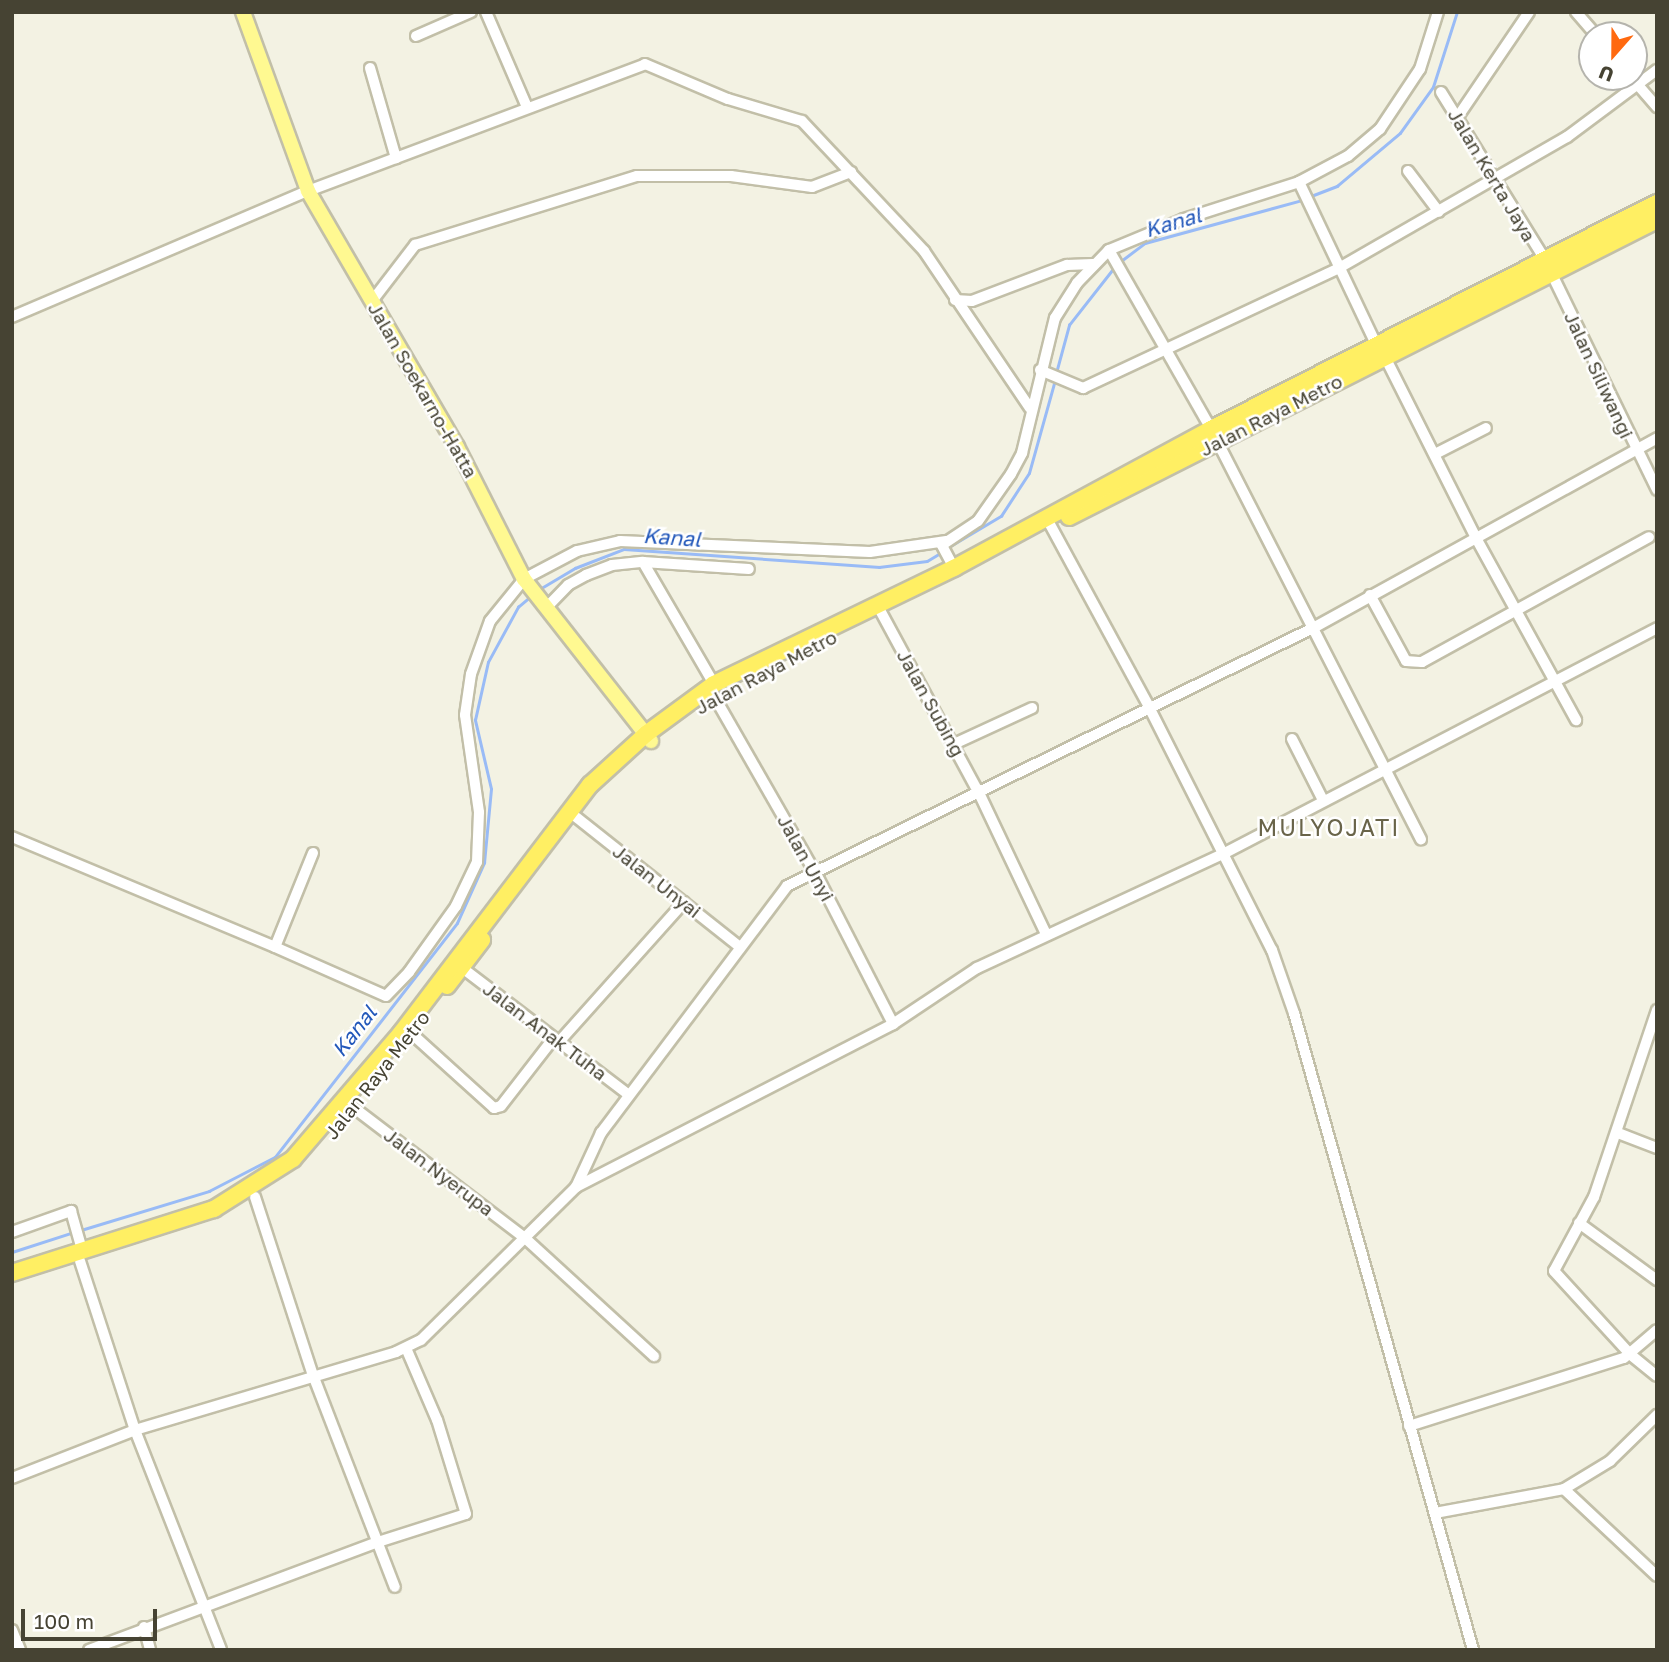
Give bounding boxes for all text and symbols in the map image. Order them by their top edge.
north arrow [1578,21,1648,91]
text: U [1595,61,1617,87]
street label: Jalan Kerta Jaya [1443,104,1541,246]
water label: Kanal [1142,202,1204,242]
street label: Jalan Soekarno-Hatta [363,298,483,482]
street label: Jalan Siliwangi [1560,308,1638,442]
street label: Jalan Raya Metro [1196,369,1346,461]
water label: Kanal [642,522,702,552]
street label: Jalan Raya Metro [691,625,841,719]
street label: Jalan Subing [892,646,970,760]
street label: Jalan Unyi [773,811,839,905]
district label: MULYOJATI [1259,813,1399,841]
street label: Jalan Unyai [608,840,706,922]
street label: Jalan Anak Tuha [479,977,611,1085]
water label: Kanal [326,1001,382,1061]
street label: Jalan Raya Metro [320,1006,434,1144]
street label: Jalan Nyerupa [380,1123,498,1221]
scale bar [24,1596,161,1640]
text: 100 m [34,1608,94,1634]

